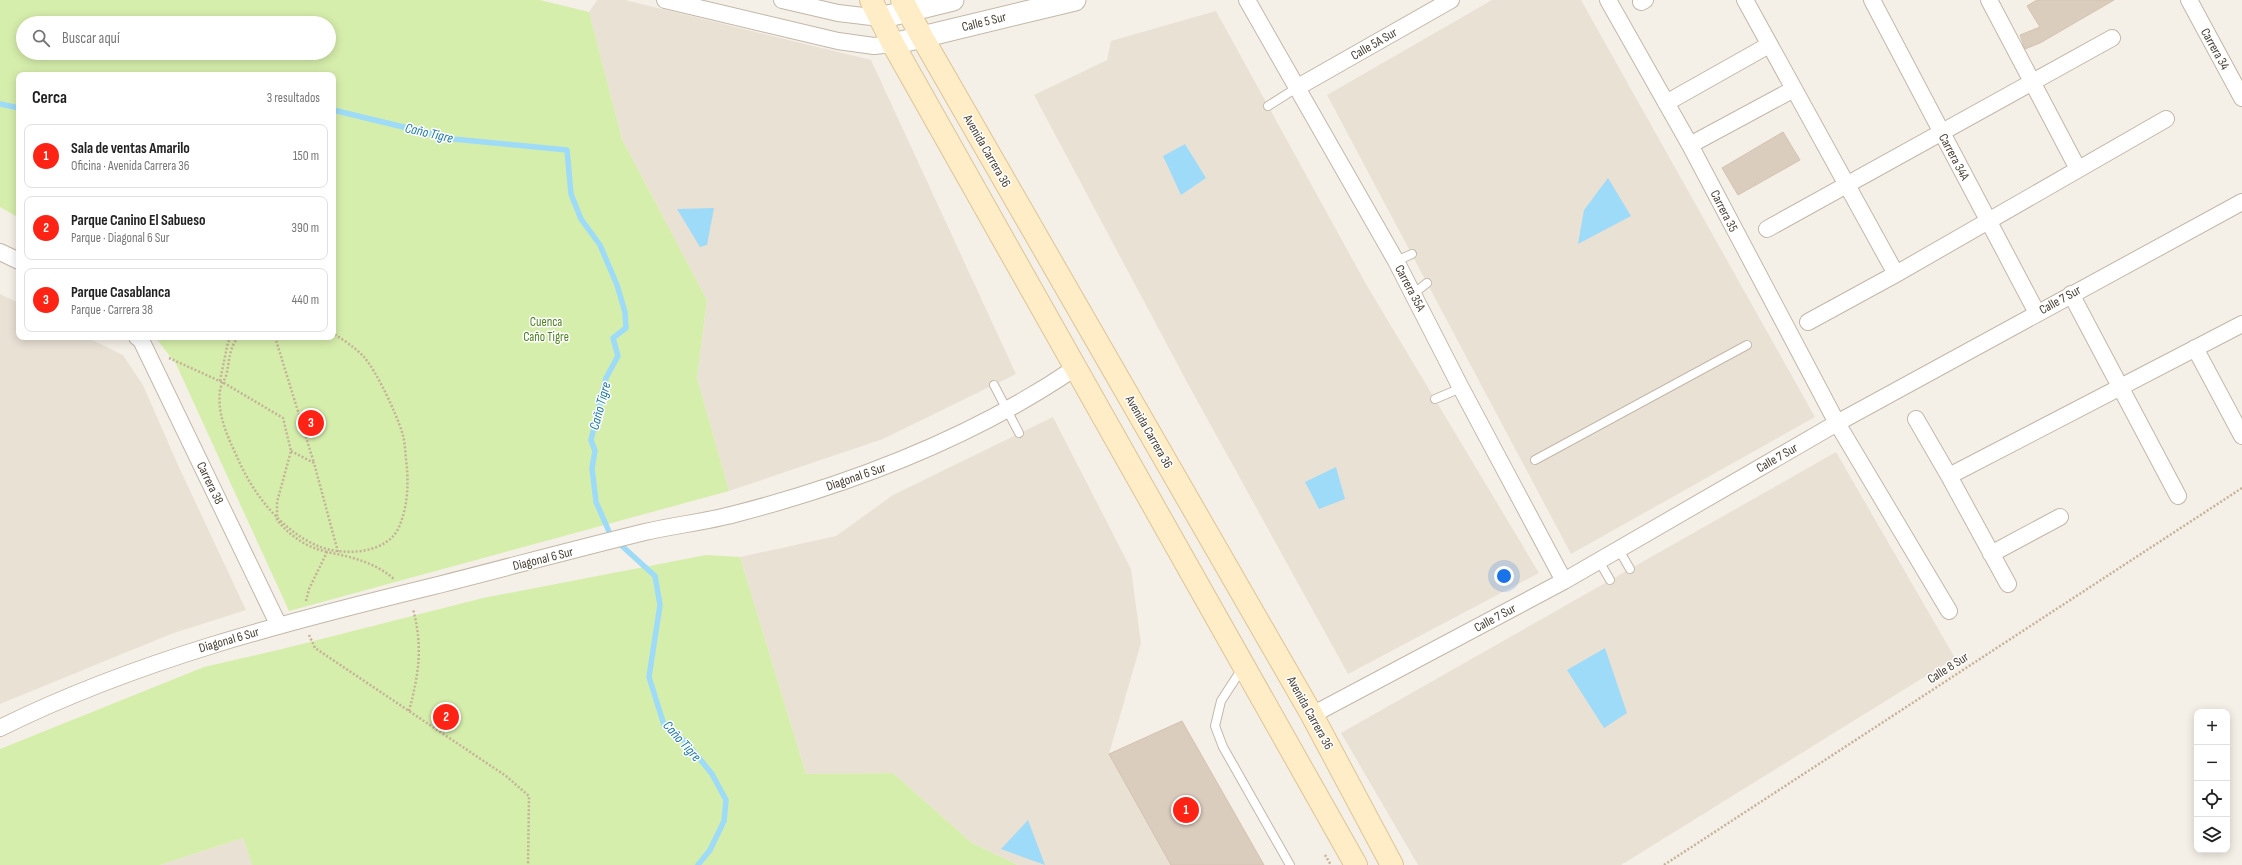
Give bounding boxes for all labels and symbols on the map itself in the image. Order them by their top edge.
street label: Calle 5 Sur [960,9,1008,35]
street label: Calle 5A Sur [1348,24,1400,64]
street label: Carrera 34 [2197,25,2233,73]
street label: Avenida Carrera 36 [959,111,1014,190]
water label: Caño Tigre [403,119,455,147]
street label: Carrera 34A [1935,131,1973,183]
street label: Carrera 35 [1707,187,1741,235]
street label: Carrera 35A [1391,262,1429,314]
street label: Calle 7 Sur [2036,282,2084,318]
park label: Cuenca Caño Tigre [523,314,569,345]
water label: Caño Tigre [585,380,615,432]
street label: Avenida Carrera 36 [1121,392,1176,471]
pin: 3 [298,408,324,438]
street label: Calle 7 Sur [1753,440,1801,476]
street label: Carrera 38 [193,459,227,507]
street label: Diagonal 6 Sur [824,459,888,495]
street label: Diagonal 6 Sur [511,544,575,574]
your location [1494,566,1514,586]
street label: Calle 7 Sur [1471,600,1519,636]
street label: Diagonal 6 Sur [197,624,261,656]
street label: Calle 8 Sur [1924,649,1972,687]
street label: Avenida Carrera 36 [1283,673,1337,753]
pin: 2 [433,702,459,732]
water label: Caño Tigre [659,717,705,765]
pin: 1 [1173,795,1199,825]

